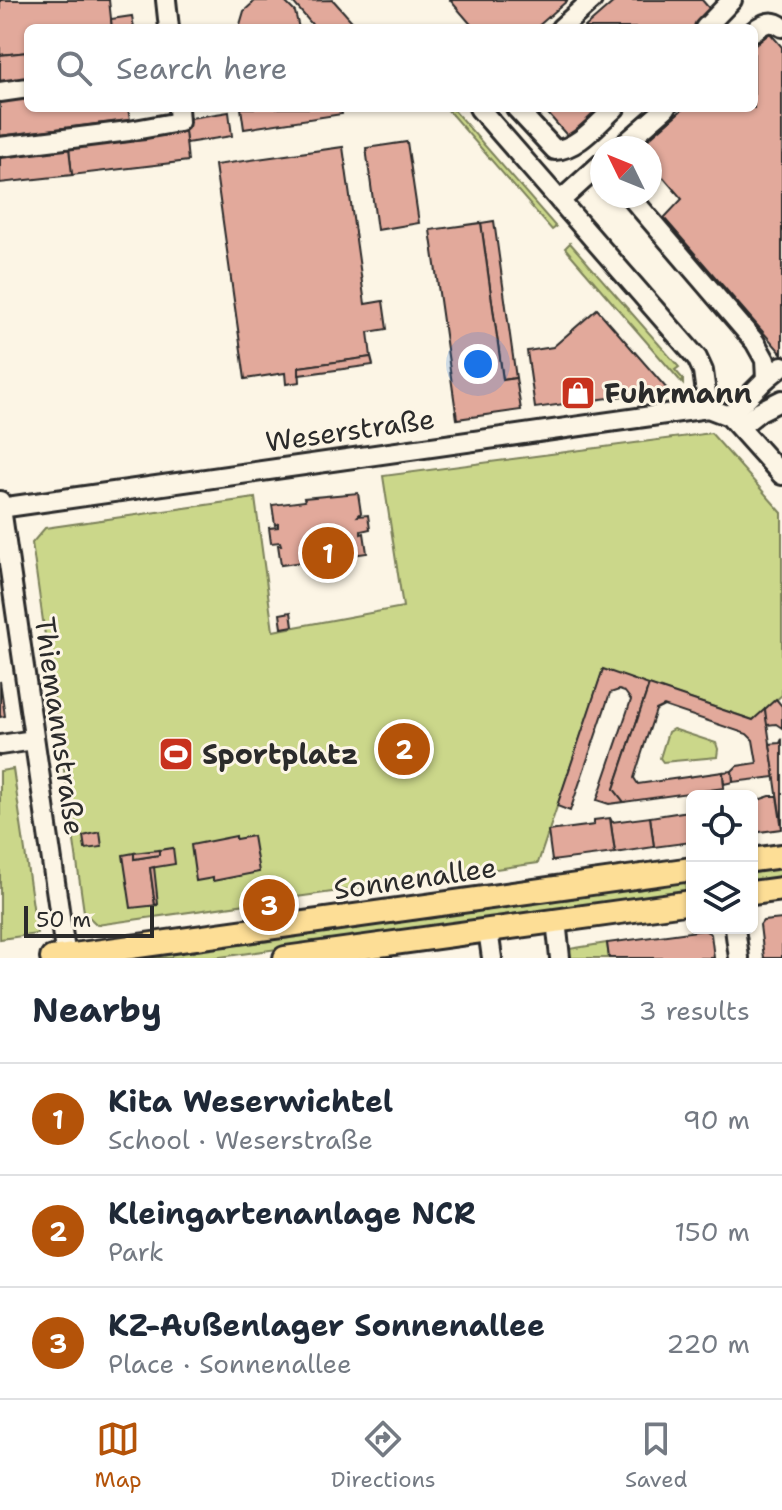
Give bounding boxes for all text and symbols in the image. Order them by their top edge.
search box [24,24,758,112]
icon: search [52,46,96,90]
text: Search here [116,48,287,89]
north arrow [590,136,662,208]
your location [458,344,498,384]
shop icon: Fuhrmann [559,374,597,412]
place label: Fuhrmann [604,374,752,412]
street label: Weserstraße [263,399,437,461]
pin: 1 [302,523,354,583]
street label: Thiemannstraße [26,614,94,838]
pin: 2 [378,719,430,779]
sports icon: Sportplatz [157,735,195,773]
place label: Sportplatz [202,735,358,773]
map controls [686,790,758,934]
button: locate [686,790,758,862]
street label: Sonnenallee [331,848,499,908]
button: layers [686,862,758,934]
pin: 3 [243,875,295,935]
scale bar [24,902,154,938]
text: 50 m [36,905,91,934]
text: Nearby [32,987,162,1033]
text: 3 results [638,993,750,1028]
text: Kita Weserwichtel [108,1081,393,1122]
text: 1 [52,1102,64,1137]
text: 90 m [683,1102,750,1137]
text: School · Weserstraße [108,1122,373,1157]
text: Kleingartenanlage NCR [108,1193,476,1234]
text: 2 [49,1214,67,1249]
text: 150 m [674,1214,750,1249]
text: Park [108,1234,164,1269]
text: KZ-Außenlager Sonnenallee [108,1305,545,1346]
text: 3 [49,1326,67,1361]
text: 220 m [666,1326,750,1361]
text: Place · Sonnenallee [108,1346,352,1381]
tab: Map [95,1417,142,1494]
tab: Directions [331,1417,436,1494]
tab: Saved [625,1417,687,1494]

